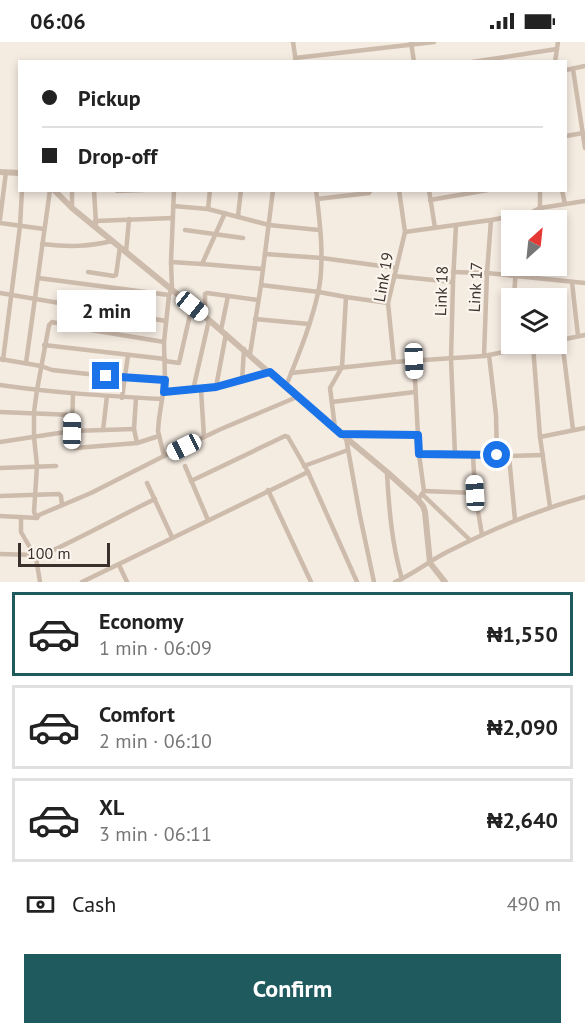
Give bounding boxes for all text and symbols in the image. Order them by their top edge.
text: 06:06 [30,7,86,35]
text: Pickup [78,84,141,112]
text: Drop-off [78,142,157,170]
north arrow [501,210,567,276]
map controls [501,210,567,354]
street label: Link 19 [369,251,397,303]
street label: Link 17 [464,261,486,313]
street label: Link 18 [430,266,452,316]
car [172,288,212,324]
button: layers [501,288,567,354]
callout: 2 min [57,289,156,331]
text: 2 min [82,298,131,324]
car [404,343,424,379]
route end [92,362,119,389]
car [63,413,81,449]
car [164,431,204,463]
route start [483,441,510,468]
car [465,475,485,511]
scale bar [18,540,110,568]
text: 100 m [27,543,70,563]
icon: car [27,607,81,661]
text: Economy [99,607,183,635]
text: ₦1,550 [487,620,558,648]
text: 1 min · 06:09 [99,635,212,661]
icon: car [27,700,81,754]
text: Comfort [99,700,175,728]
text: ₦2,090 [487,713,558,741]
text: 2 min · 06:10 [99,728,212,754]
icon: car [27,793,81,847]
text: XL [99,793,124,821]
text: ₦2,640 [487,806,558,834]
text: 3 min · 06:11 [99,821,212,847]
icon: cash [24,888,57,921]
text: Cash [72,890,116,918]
text: 490 m [507,891,561,917]
button: Confirm [24,954,561,1023]

